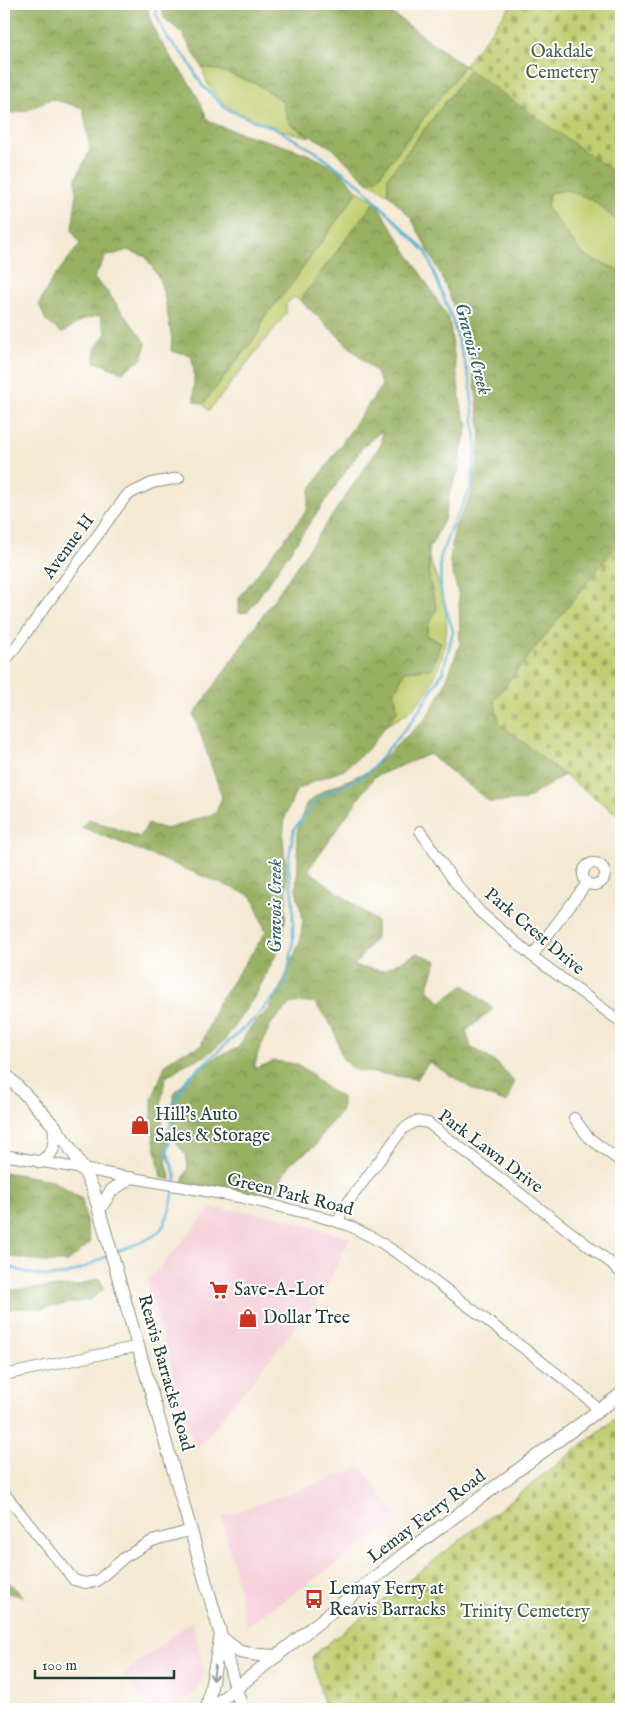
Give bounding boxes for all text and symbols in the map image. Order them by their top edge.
park label: Oakdale Cemetery [525,41,599,85]
water label: Gravois Creek [448,300,496,398]
street label: Avenue H [37,510,100,585]
water label: Gravois Creek [264,858,288,953]
street label: Park Crest Drive [479,883,589,981]
place label: Hill's Auto Sales & Storage [155,1104,270,1148]
street label: Park Lawn Drive [433,1105,547,1199]
shop icon: Hill's Auto Sales & Storage [129,1114,151,1136]
street label: Green Park Road [224,1168,356,1222]
supermarket icon: Save-A-Lot [208,1279,230,1301]
place label: Save-A-Lot [234,1279,325,1302]
street label: Reavis Barracks Road [132,1292,198,1454]
shop icon: Dollar Tree [237,1307,259,1329]
place label: Dollar Tree [263,1307,350,1330]
street label: Lemay Ferry Road [363,1465,491,1569]
place label: Lemay Ferry at Reavis Barracks [329,1578,446,1622]
bus stop icon: Lemay Ferry at Reavis Barracks [303,1588,325,1610]
park label: Trinity Cemetery [460,1601,590,1624]
scale bar [35,1648,174,1680]
text: 100 m [42,1656,78,1675]
one-way arrow [209,1665,219,1681]

